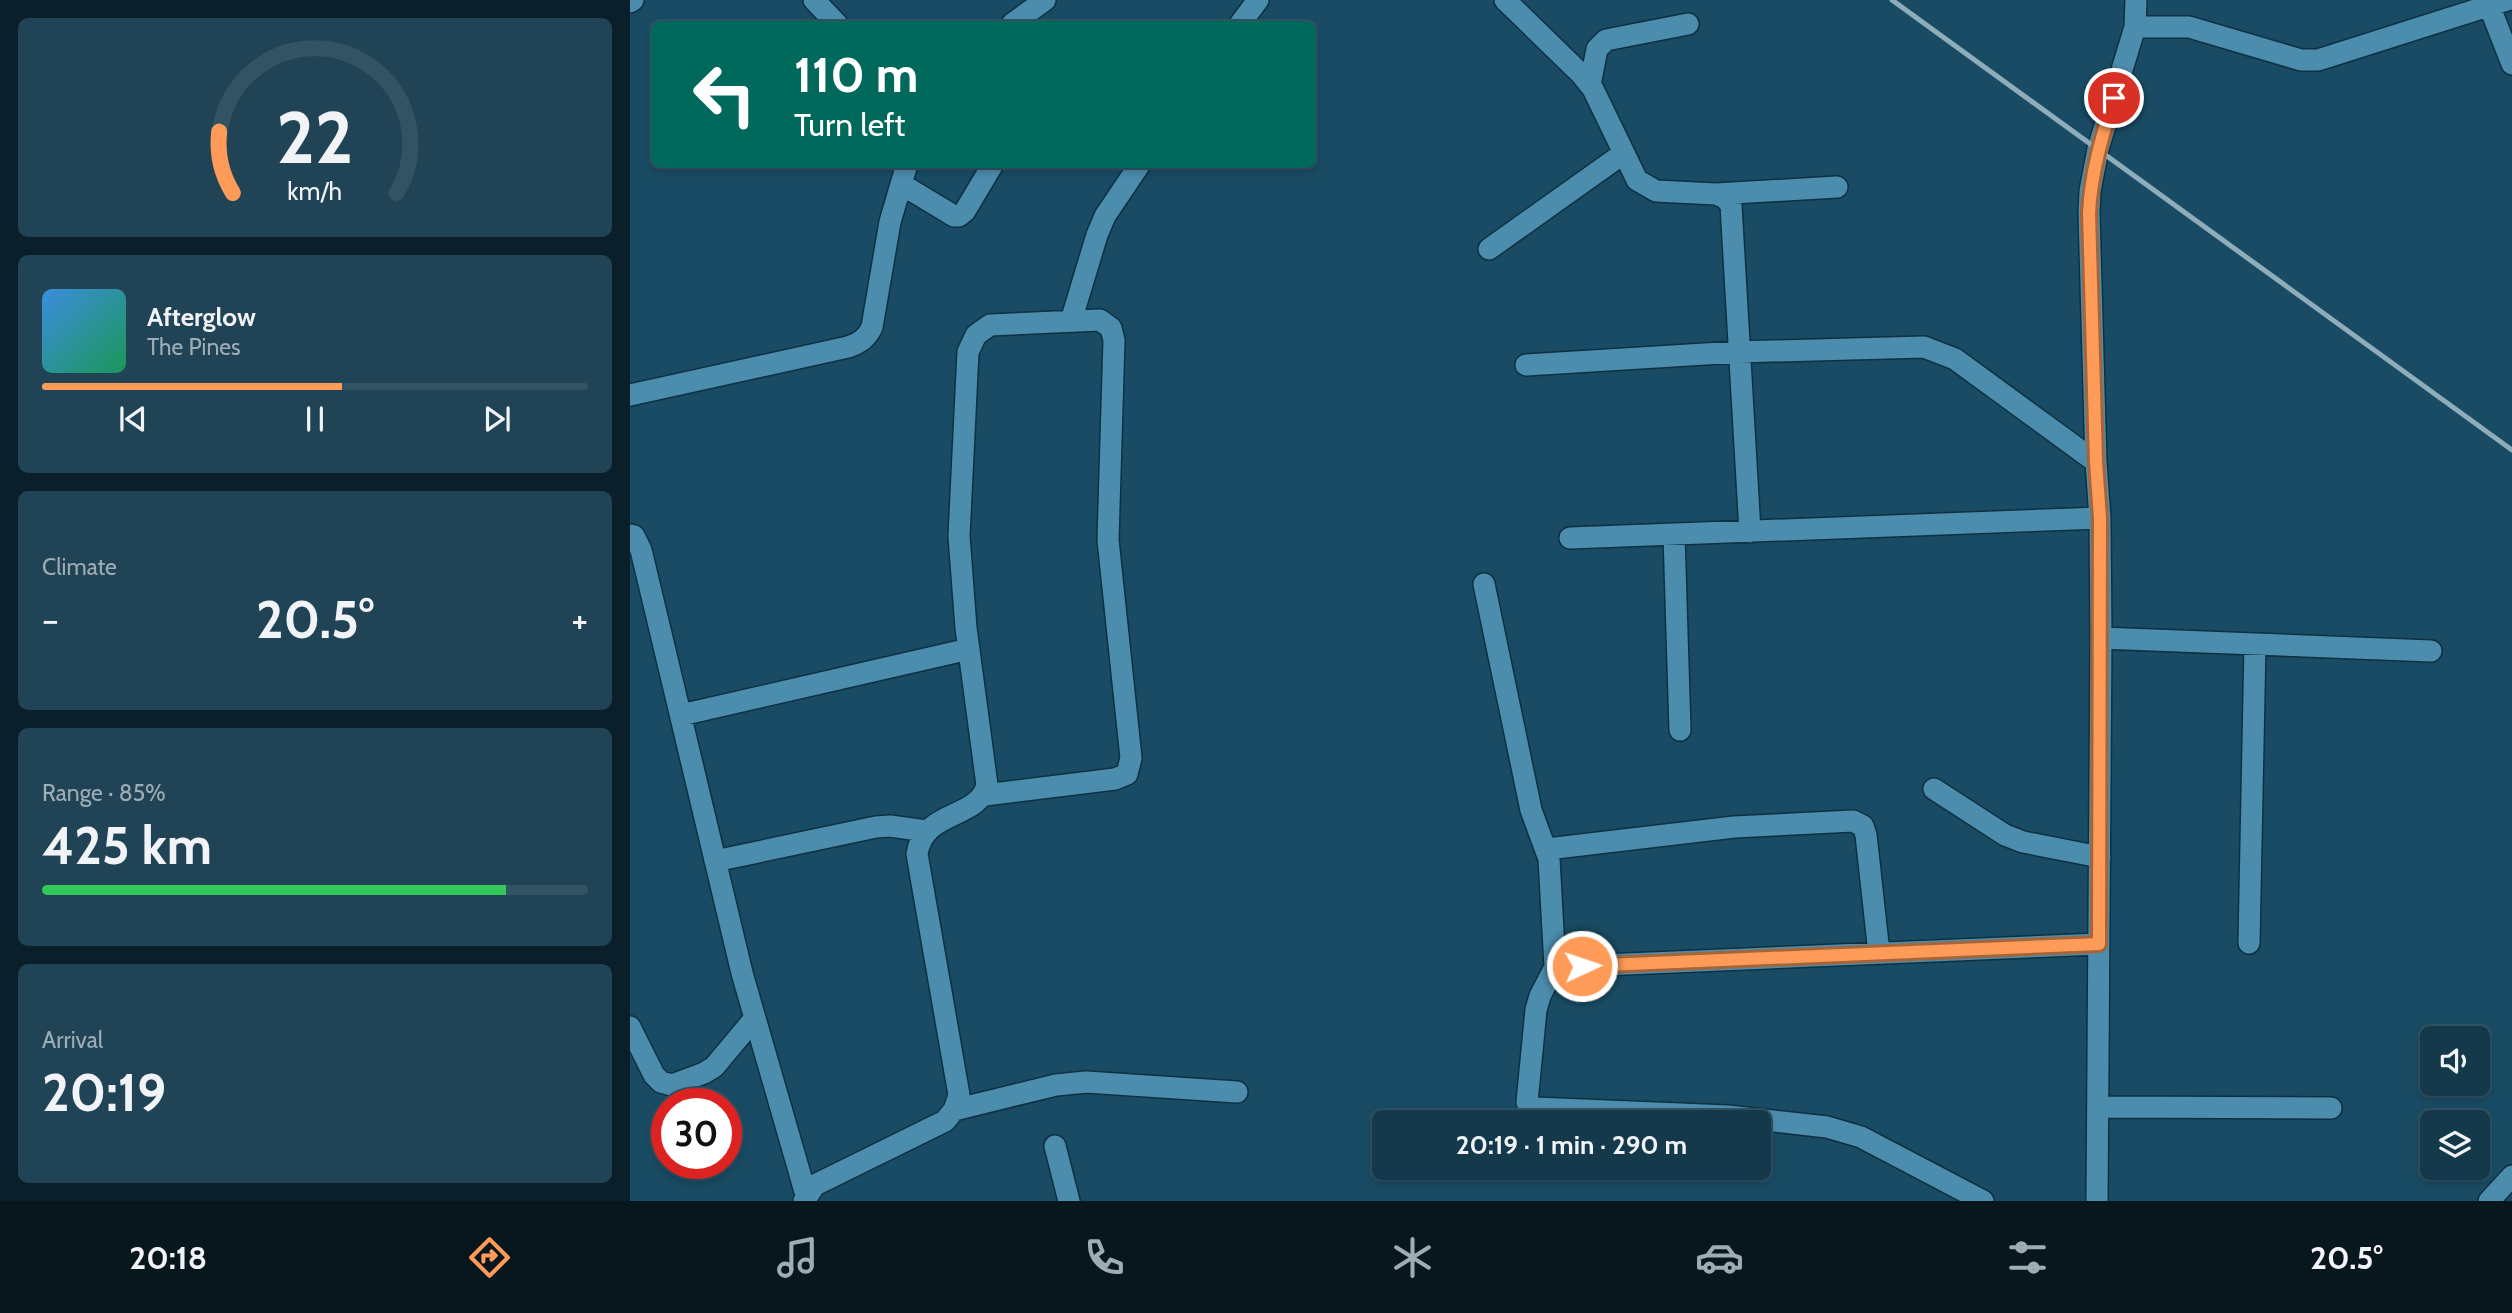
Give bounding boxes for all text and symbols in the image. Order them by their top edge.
text: 110 m [794,45,918,104]
icon: left [679,49,770,140]
pin [2084,68,2144,128]
icon: arrive [2095,79,2133,117]
text: 22 [276,94,354,182]
text: Turn left [794,105,905,144]
text: km/h [288,176,342,206]
text: Afterglow [147,301,256,333]
text: The Pines [147,333,241,361]
icon: previous [114,400,152,438]
icon: pause [296,400,334,438]
icon: next [478,400,516,438]
text: Climate [42,553,117,581]
text: 20.5° [256,588,374,651]
text: − [42,596,59,643]
text: + [571,596,588,643]
text: Range · 85% [42,779,166,807]
text: 425 km [42,814,212,877]
position arrow [1545,929,1619,1003]
text: Arrival [42,1026,103,1054]
map controls [2420,1026,2490,1180]
button: sound [2420,1026,2490,1096]
text: 20:19 [42,1061,166,1124]
speed limit sign: 30 [651,1088,742,1179]
button: layers [2420,1110,2490,1180]
text: 20:19 · 1 min · 290 m [1456,1129,1687,1161]
icon: directions [465,1233,514,1282]
icon: music [773,1233,822,1282]
icon: phone [1080,1233,1129,1282]
icon: climate [1388,1233,1437,1282]
icon: car [1695,1233,1744,1282]
icon: filters [2003,1233,2052,1282]
text: 20:18 [129,1238,207,1277]
text: 20.5° [2310,1238,2383,1277]

